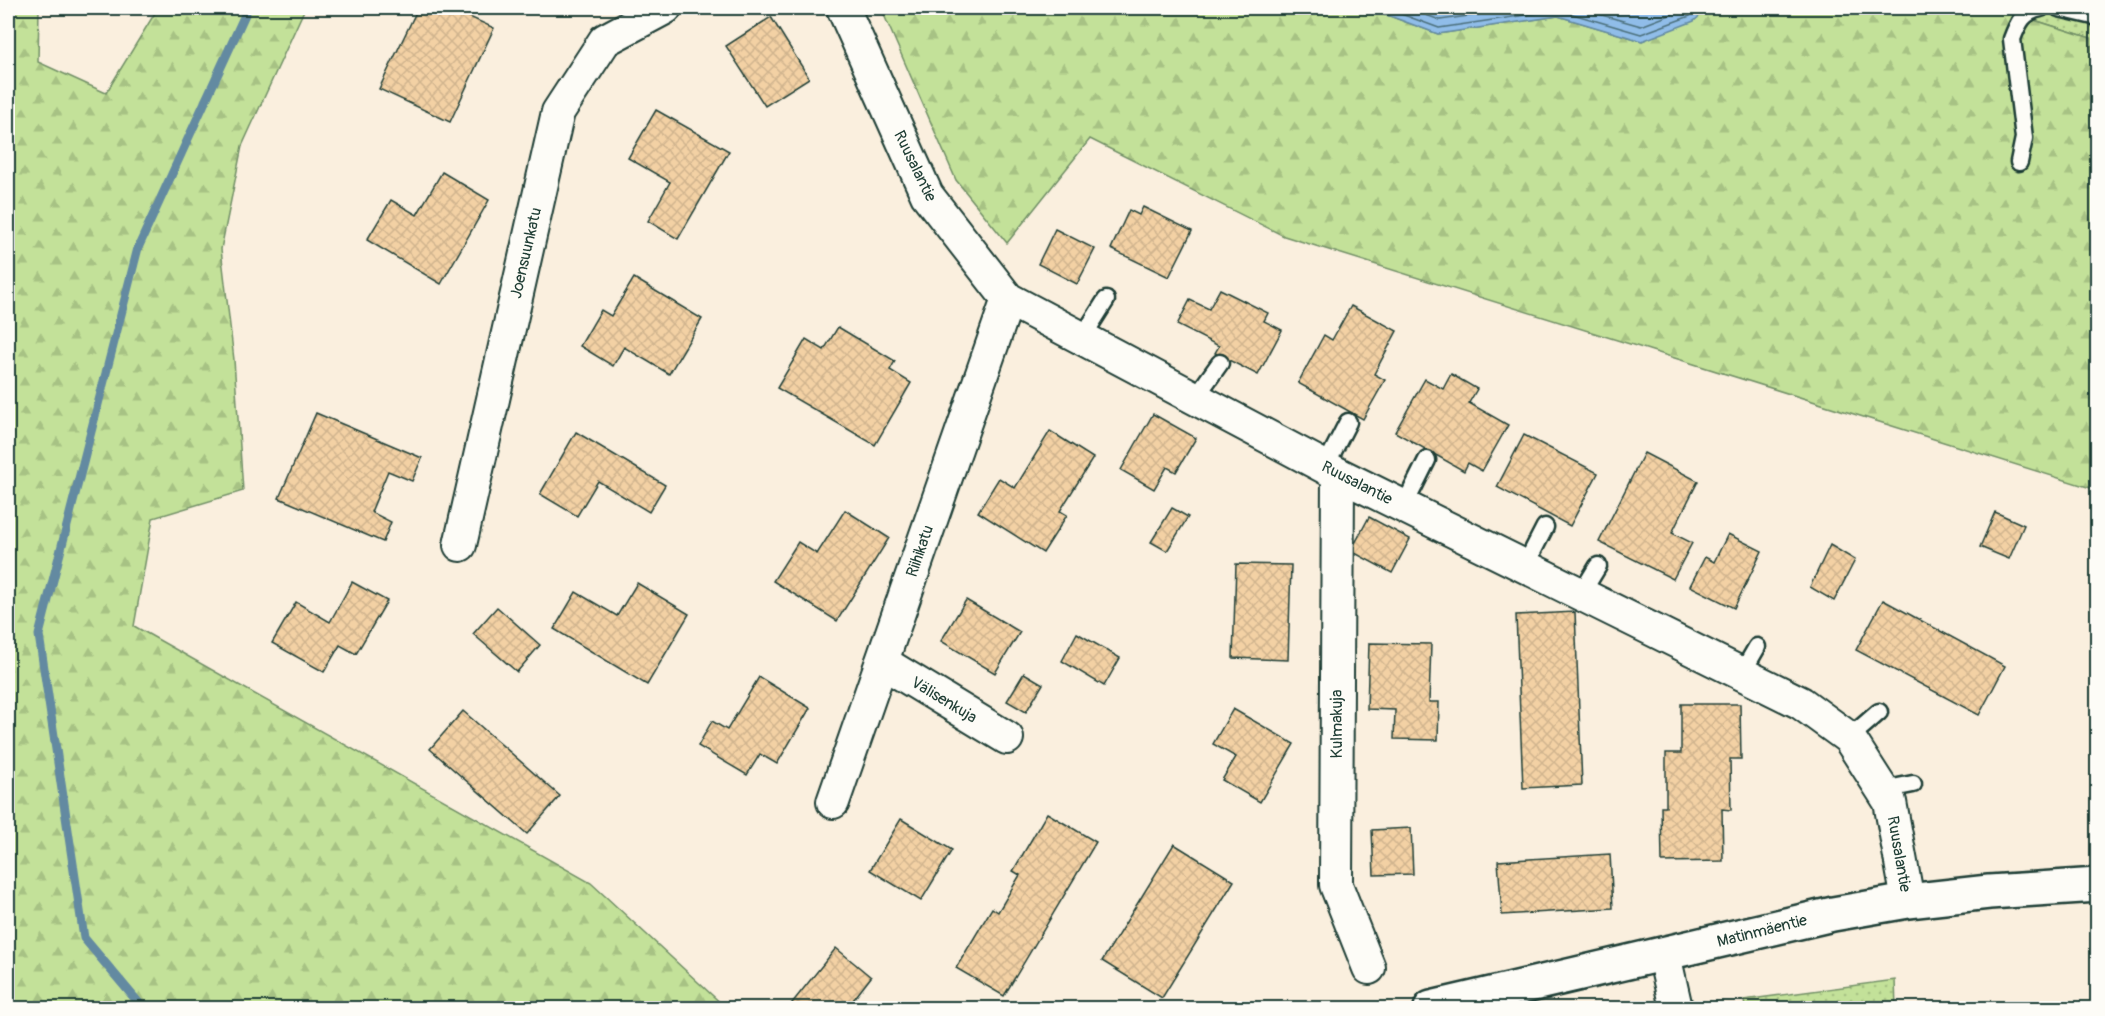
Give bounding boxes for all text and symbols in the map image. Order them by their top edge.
street label: Ruusalantie [889,127,941,205]
street label: Joensuunkatu [506,206,546,300]
street label: Ruusalantie [1318,457,1396,509]
street label: Riihikatu [902,522,938,580]
street label: Välisenkuja [907,673,981,727]
street label: Kulmakuja [1327,690,1347,759]
street label: Ruusalantie [1882,814,1916,894]
street label: Matinmäentie [1715,910,1809,952]

